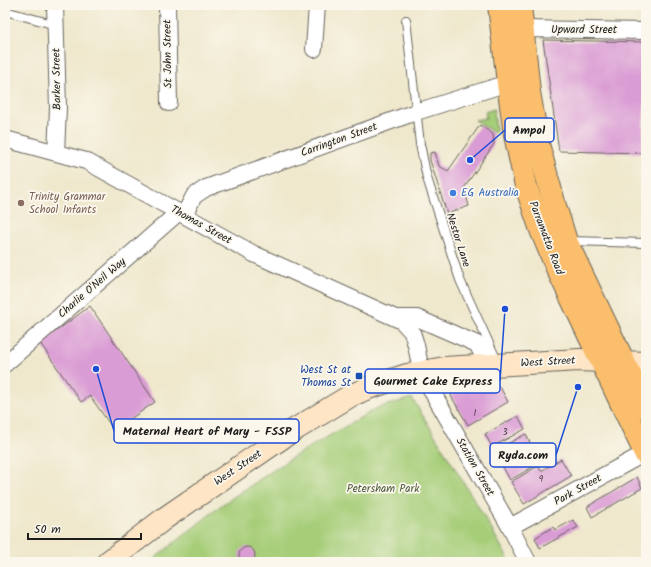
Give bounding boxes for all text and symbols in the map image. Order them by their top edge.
street label: St John Street [158,19,178,89]
street label: Upward Street [551,21,618,39]
street label: Barker Street [47,47,67,110]
street label: Carrington Street [298,118,380,162]
callout: Ampol [505,118,554,142]
text: Ampol [513,121,546,140]
place label: EG Australia [461,184,519,202]
place label: Trinity Grammar School Infants [29,188,107,219]
marker: EG Australia [448,188,458,198]
marker: Trinity Grammar School Infants [16,198,26,208]
street label: Parramatta Road [524,199,568,278]
street label: Thomas Street [167,201,236,250]
street label: Nestor Lane [441,210,475,270]
street label: Charlie O'Neil Way [54,253,131,323]
street label: West Street [520,352,577,372]
place label: West St at Thomas St [300,361,352,392]
callout: Gourmet Cake Express [365,369,500,393]
marker: West St at Thomas St [354,371,364,381]
text: Gourmet Cake Express [374,372,493,391]
house number: 1 [474,406,477,421]
callout: Maternal Heart of Mary - FSSP [114,419,299,443]
text: Maternal Heart of Mary - FSSP [123,422,292,441]
house number: 3 [502,425,508,440]
street label: Station Street [451,434,499,500]
callout: Ryda.com [490,443,556,467]
street label: West Street [210,445,266,491]
text: Ryda.com [498,446,548,465]
street label: Park Street [551,469,606,511]
house number: 9 [539,472,544,487]
park label: Petersham Park [347,480,420,498]
scale bar [28,515,141,541]
text: 50 m [34,520,61,539]

